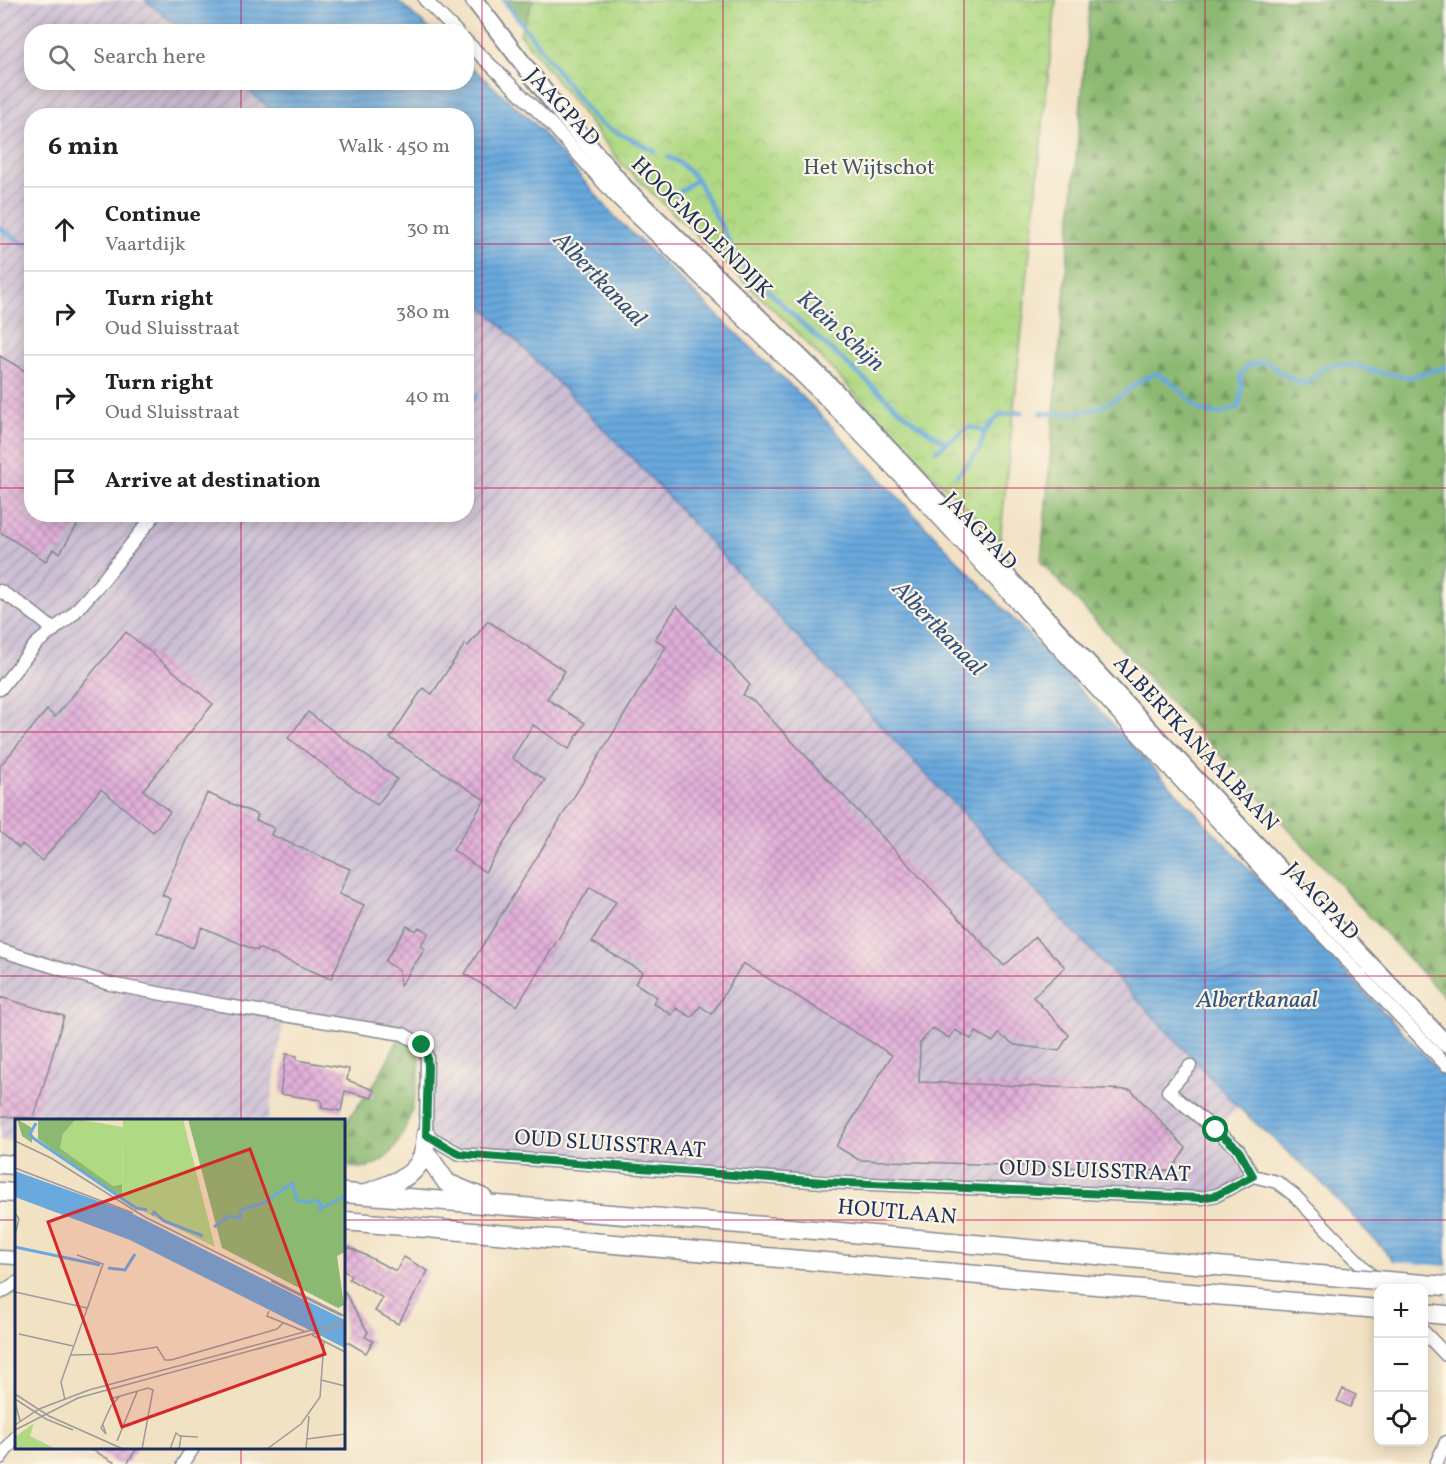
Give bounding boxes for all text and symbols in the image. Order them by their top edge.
search box [24,24,474,90]
icon: search [45,41,78,74]
text: Search here [93,42,206,73]
street label: JAAGPAD [518,62,606,154]
text: 6 min [48,129,119,165]
text: Walk · 450 m [338,133,450,161]
street label: HOOGMOLENDIJK [623,150,779,306]
park label: Het Wijtschot [803,153,935,184]
text: Continue [105,200,201,231]
icon: ahead [48,213,81,246]
text: 30 m [406,215,450,243]
water label: Albertkanaal [544,224,654,336]
text: Vaartdijk [105,231,186,259]
water label: Klein Schijn [788,283,892,381]
text: Turn right [105,284,213,315]
icon: right [48,297,81,330]
text: 380 m [396,299,450,327]
text: Oud Sluisstraat [105,315,240,343]
text: Turn right [105,368,213,399]
icon: right [48,381,81,414]
text: 40 m [405,383,450,411]
text: Oud Sluisstraat [105,399,240,427]
icon: arrive [48,465,81,498]
text: Arrive at destination [105,466,321,497]
street label: JAAGPAD [935,486,1023,578]
water label: Albertkanaal [883,573,993,685]
street label: ALBERTKANAALBAAN [1105,649,1285,839]
street label: JAAGPAD [1277,856,1365,948]
water label: Albertkanaal [1195,984,1318,1018]
route end [408,1031,434,1057]
route start [1202,1116,1228,1142]
inset map [15,1119,345,1449]
street label: OUD SLUISSTRAAT [513,1123,707,1167]
street label: OUD SLUISSTRAAT [999,1153,1191,1191]
street label: HOUTLAAN [836,1192,958,1234]
map controls [1374,1284,1428,1446]
button: + [1374,1284,1428,1338]
button: − [1374,1338,1428,1392]
button: locate [1374,1392,1428,1446]

